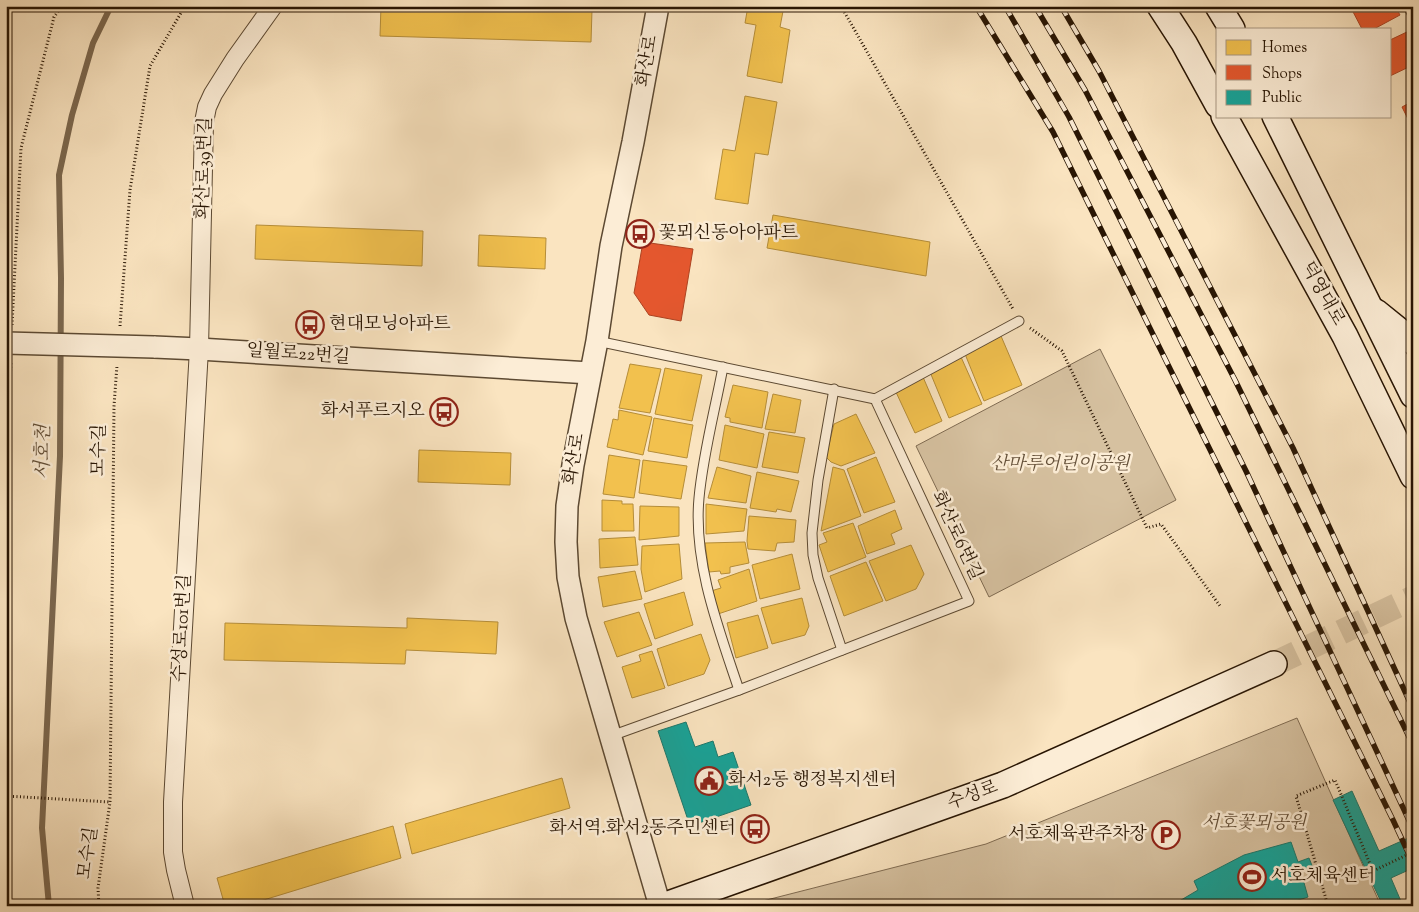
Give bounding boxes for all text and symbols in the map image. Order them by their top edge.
legend [1216,28,1392,118]
street label: 화산로 [631,33,665,89]
text: Homes [1262,38,1307,59]
text: Shops [1262,64,1302,85]
text: Public [1262,88,1302,109]
street label: 화산로39번길 [190,116,220,220]
bus stop icon: 꽃뫼신동아아파트 [625,219,655,249]
place label: 꽃뫼신동아아파트 [659,221,799,247]
street label: 덕영대로 [1294,257,1350,331]
bus stop icon: 현대모닝아파트 [295,310,325,340]
place label: 현대모닝아파트 [329,312,451,338]
street label: 일월로22번길 [245,338,351,372]
bus stop icon: 화서푸르지오 [429,397,459,427]
place label: 화서푸르지오 [321,399,425,425]
water label: 서호천 [30,423,58,480]
street label: 모수길 [87,424,113,476]
street label: 화산로 [558,431,592,487]
park label: 산마루어린이공원 [990,452,1131,478]
street label: 화산로6번길 [924,487,988,585]
street label: 수성로101번길 [167,573,199,683]
public building icon: 화서2동 행정복지센터 [694,766,724,796]
place label: 화서2동 행정복지센터 [728,768,897,794]
street label: 수성로 [944,775,1002,817]
park label: 서호꽃뫼공원 [1202,811,1308,837]
bus stop icon: 화서역.화서2동주민센터 [740,814,770,844]
place label: 화서역.화서2동주민센터 [549,816,736,842]
parking icon: 서호체육관주차장 [1151,820,1181,850]
place label: 서호체육관주차장 [1008,822,1148,848]
street label: 모수길 [72,825,106,881]
sports icon: 서호체육센터 [1237,862,1267,892]
place label: 서호체육센터 [1271,864,1375,890]

